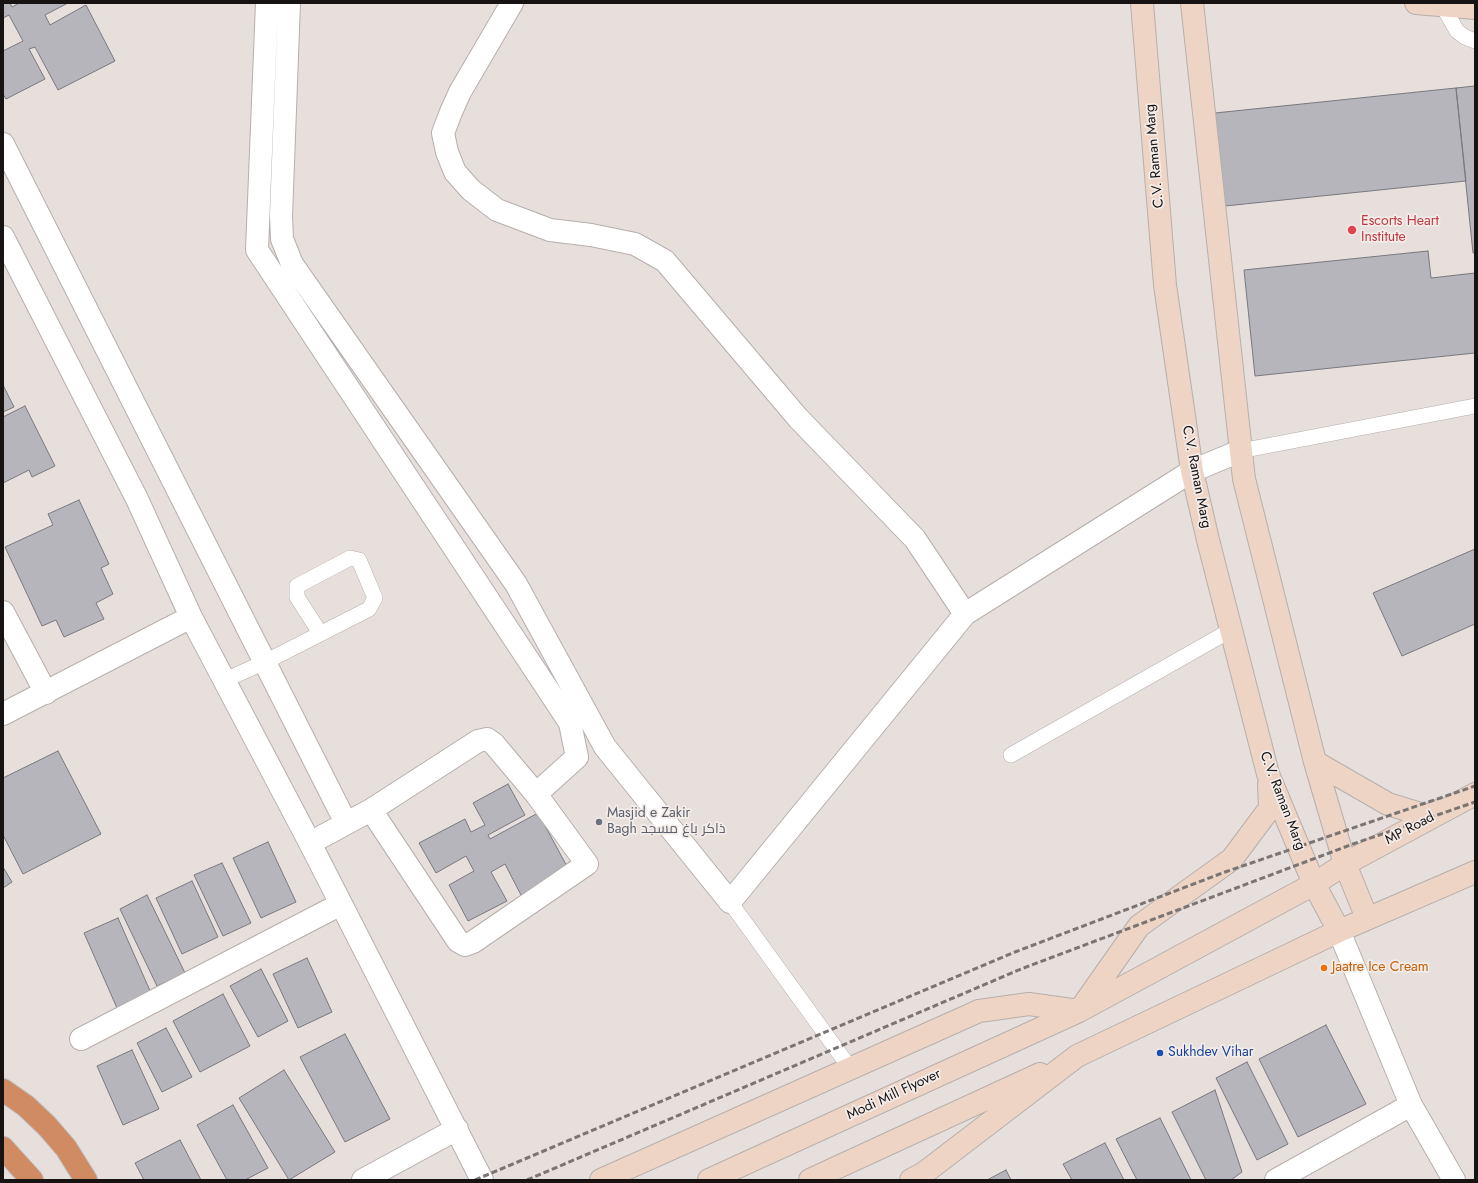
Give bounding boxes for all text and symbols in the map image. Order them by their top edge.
street label: C.V. Raman Marg [1142,103,1168,209]
place label: Escorts Heart Institute [1361,214,1439,246]
marker: Escorts Heart Institute [1346,224,1358,236]
street label: C.V. Raman Marg [1178,424,1214,530]
street label: C.V. Raman Marg [1255,749,1309,853]
place label: Masjid e Zakir Bagh ذاکر باغ مسجد [607,806,726,838]
street label: MP Road [1382,809,1438,849]
marker: Masjid e Zakir Bagh ذاکر باغ مسجد [594,817,604,827]
place label: Jaatre Ice Cream [1332,960,1429,976]
marker: Jaatre Ice Cream [1319,963,1329,973]
place label: Sukhdev Vihar [1168,1045,1254,1061]
marker: Sukhdev Vihar [1155,1048,1165,1058]
street label: Modi Mill Flyover [844,1066,944,1124]

